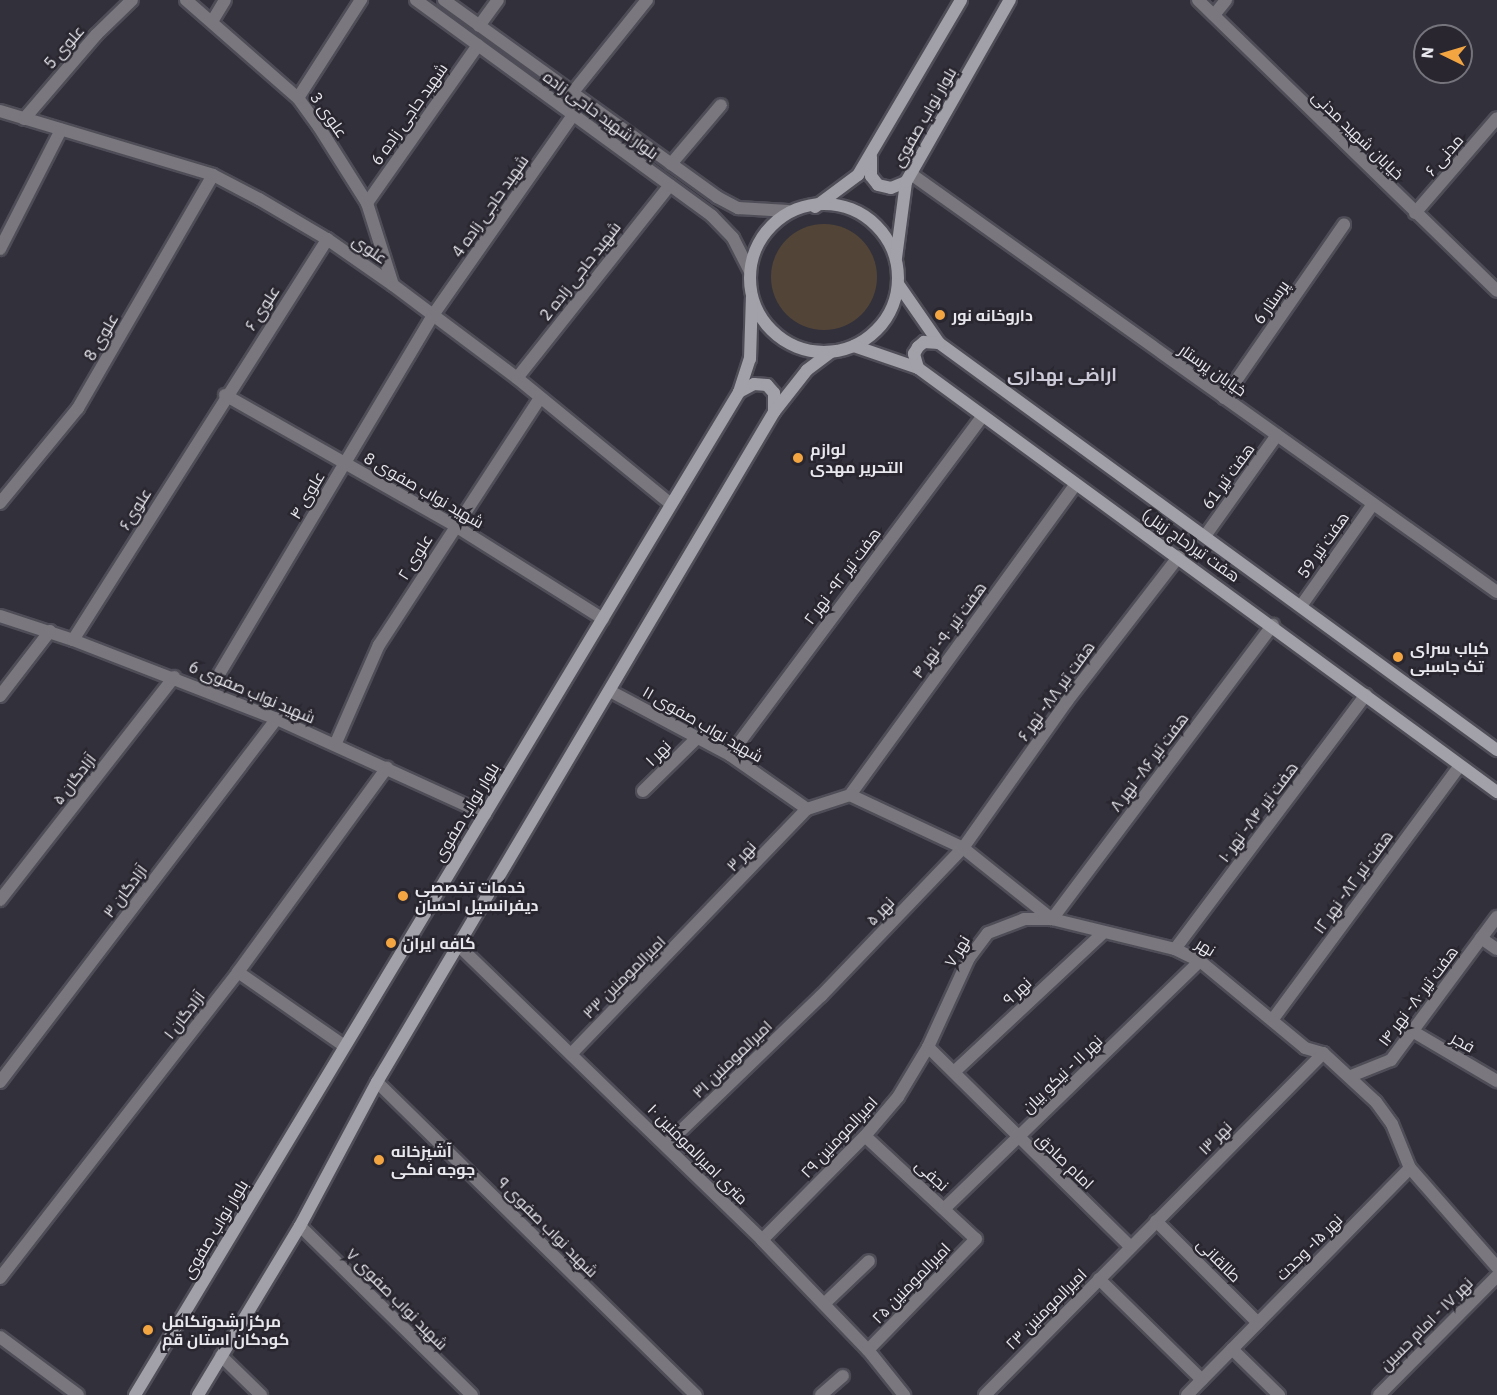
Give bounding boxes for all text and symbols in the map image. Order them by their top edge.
street label: علوی 5 [40,21,88,73]
north arrow [1413,24,1473,84]
text: N [1417,46,1438,59]
street label: شهید حاجی زاده 6 [367,59,451,169]
street label: بلوار نواب صفوی [888,64,960,170]
street label: بلوار شهید حاجی زاده [540,67,662,163]
street label: خیابان شهید مدنی [1308,86,1408,184]
street label: علوی 3 [306,88,352,142]
street label: مدنی ۶ [1421,130,1467,180]
street label: شهید حاجی زاده 4 [448,151,532,261]
street label: شهید حاجی زاده 2 [535,218,625,324]
street label: علوی [349,230,391,268]
street label: پرستار 6 [1249,276,1293,328]
street label: علوی ۶ [240,282,284,334]
place label: داروخانه نور [952,305,1033,325]
marker: داروخانه نور [933,308,947,322]
street label: علوی 8 [80,310,122,364]
street label: خیابان پرستار [1176,340,1250,400]
district label: اراضی بهداری [1007,364,1117,386]
place label: لوازم التحریر مهدی [810,439,903,477]
street label: هفت تیر 61 [1198,439,1258,513]
street label: شهید نواب صفوی 8 [361,448,487,532]
marker: لوازم التحریر مهدی [791,451,805,465]
street label: علوی ۴ [285,468,329,522]
street label: علوی۶ [115,485,155,533]
street label: هفت تیر(حاج زینل) [1138,504,1244,586]
street label: هفت تیر 59 [1293,508,1353,582]
street label: هفت تیر ۹۲- نهر ۲ [799,524,885,628]
street label: علوی ۲ [394,531,436,583]
street label: هفت تیر ۹۰- نهر ۴ [908,578,990,682]
street label: هفت تیر ۸۸- نهر ۶ [1013,637,1099,745]
place label: کباب سرای تک جاسبی [1410,638,1489,676]
marker: کباب سرای تک جاسبی [1391,650,1405,664]
street label: شهید نواب صفوی 6 [186,657,318,727]
street label: شهید نواب صفوی ۱۱ [639,682,767,766]
street label: هفت تیر ۸۶- نهر ۸ [1106,709,1192,815]
street label: نهر ۱ [641,736,675,770]
street label: آزادگان ۵ [48,750,100,808]
street label: هفت تیر ۸۴- نهر ۱۰ [1214,758,1302,866]
street label: بلوار نواب صفوی [429,759,503,865]
street label: هفت تیر ۸۲- نهر ۱۲ [1309,827,1397,937]
street label: نهر ۳ [722,837,760,875]
street label: آزادگان ۳ [99,861,151,921]
place label: خدمات تخصصی دیفرانسیل احسان [415,877,538,915]
marker: خدمات تخصصی دیفرانسیل احسان [396,889,410,903]
street label: نهر ۵ [862,893,898,929]
street label: امیرالمومنین ۳۳ [579,932,669,1022]
street label: نهر ۷ [940,932,974,970]
place label: کافه ایران [403,933,476,953]
street label: نهر [1193,934,1219,960]
marker: کافه ایران [384,936,398,950]
street label: هفت تیر ۸۰- نهر ۱۴ [1374,942,1462,1050]
street label: نهر ۹ [999,973,1035,1009]
street label: آزادگان ۱ [159,987,209,1043]
street label: امیرالمومنین ۳۱ [688,1016,776,1102]
street label: فجر [1448,1028,1478,1056]
street label: نهر ۱۱ - نیکو بیان [1018,1031,1106,1117]
street label: امیرالمومنین ۲۹ [796,1092,882,1182]
street label: ۱۰ متری امیرالمومنین [644,1100,752,1208]
street label: نهر ۱۳ [1194,1117,1236,1159]
street label: امام صادق [1032,1129,1098,1193]
place label: آشپزخانه جوجه نمکی [391,1141,475,1179]
marker: آشپزخانه جوجه نمکی [372,1153,386,1167]
street label: نجفی [911,1155,953,1195]
street label: شهید نواب صفوی ۹ [494,1173,602,1281]
street label: بلوار نواب صفوی [178,1176,252,1282]
street label: نهر ۱۵- وحدت [1272,1210,1346,1284]
street label: طالقانی [1193,1234,1245,1286]
street label: امیرالمومنین ۲۵ [868,1239,954,1327]
street label: شهید نواب صفوی ۷ [342,1244,452,1354]
street label: امیرالمومنین ۲۳ [1001,1264,1091,1354]
street label: نهر ۱۷ - امام حسین [1375,1273,1477,1375]
place label: مرکز رشدوتکامل کودکان استان قم [162,1311,289,1349]
marker: مرکز رشدوتکامل کودکان استان قم [139,1321,157,1339]

